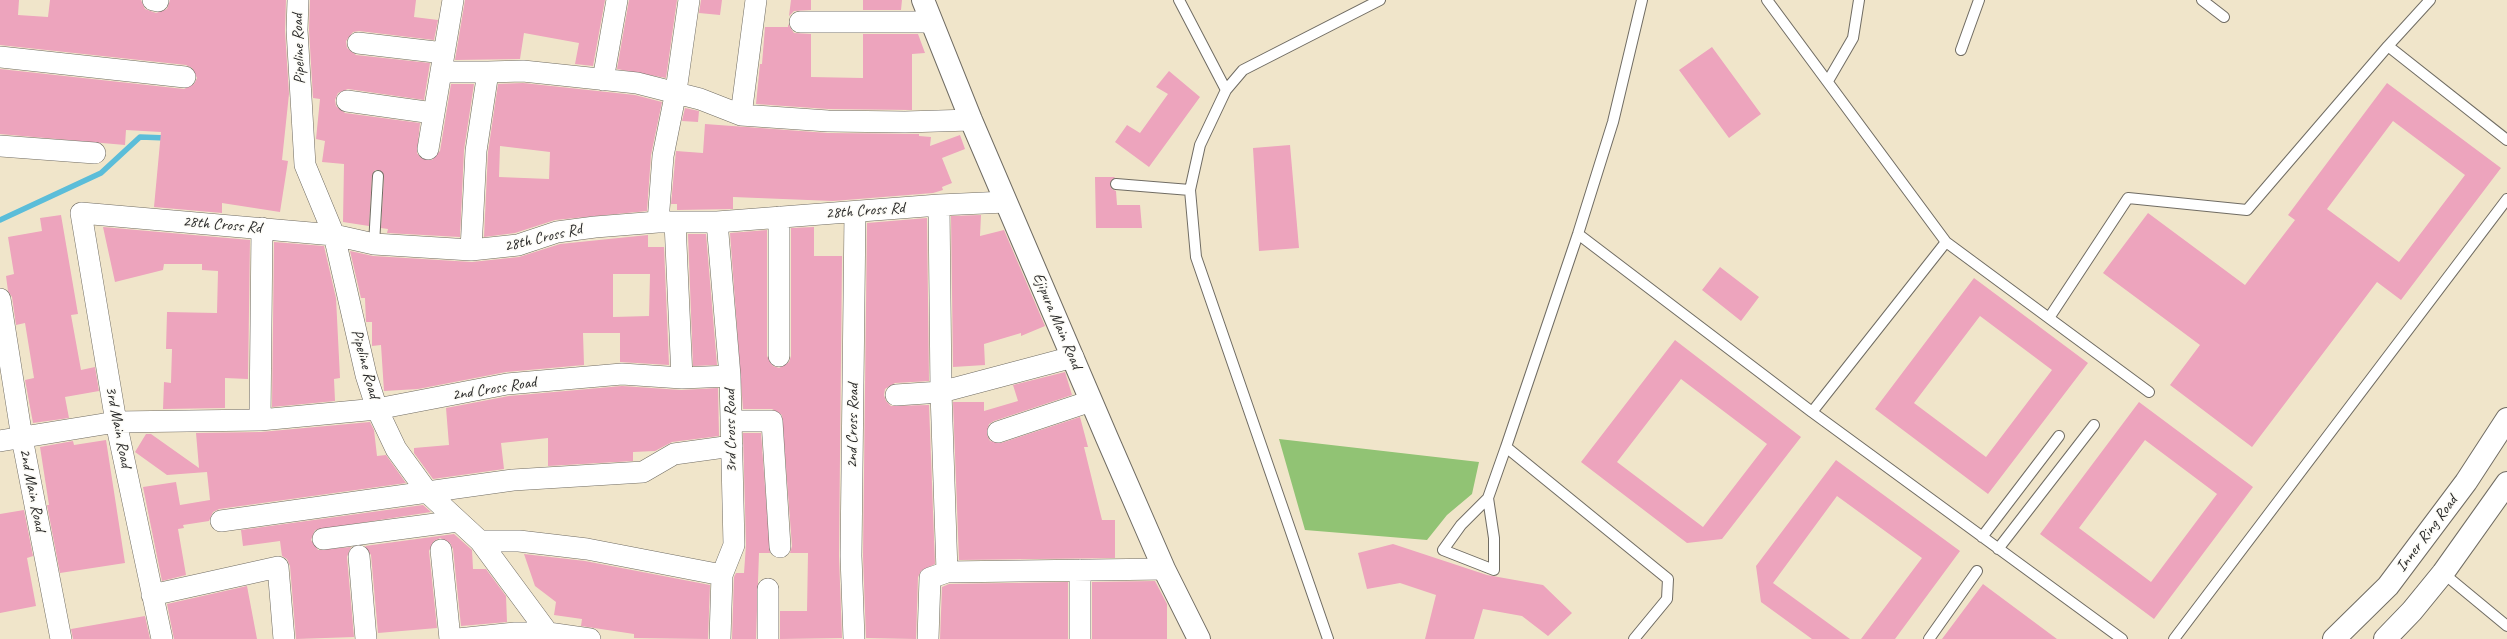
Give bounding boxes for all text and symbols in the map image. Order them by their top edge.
street label: Pipeline Road [288,13,310,85]
street label: 28th Cross Rd [825,199,905,223]
street label: 28th Cross Rd [182,212,262,238]
street label: 28th Cross Rd [502,220,584,256]
street label: Ejipura Main Road [1028,270,1086,372]
street label: Pipeline Road [347,327,383,401]
street label: 2nd Cross Road [450,373,538,405]
street label: 2nd Cross Road [843,383,863,469]
street label: 3rd Main Road [101,385,135,469]
street label: 3rd Cross Road [721,389,741,473]
street label: 2nd Main Road [15,447,49,533]
street label: Inner Ring Road [2392,492,2462,576]

